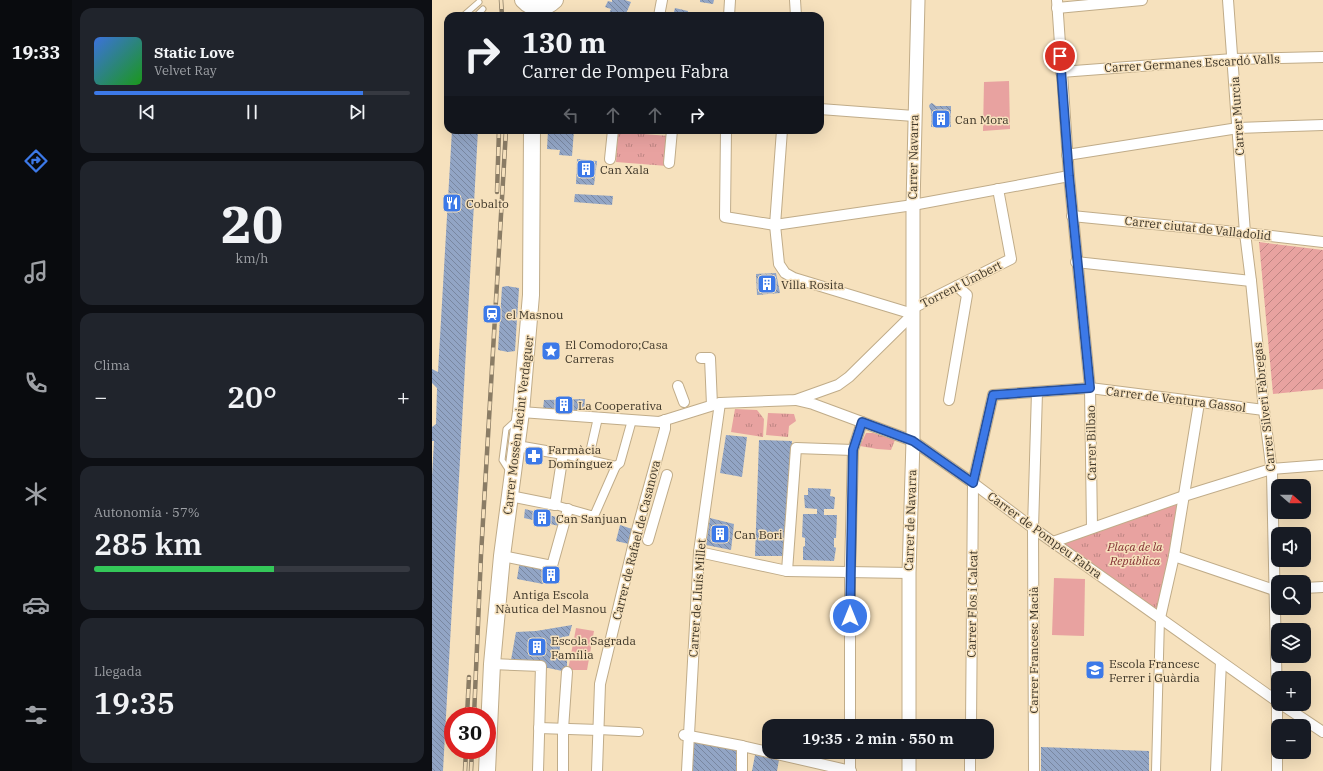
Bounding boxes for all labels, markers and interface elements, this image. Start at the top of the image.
text: 130 m [522,24,606,61]
icon: right [456,28,508,80]
pin [1043,39,1077,73]
text: 19:33 [12,41,60,64]
text: Static Love [154,43,234,62]
icon: arrive [1049,45,1071,67]
street label: Carrer Germanes Escardó Valls [1104,51,1280,75]
text: Carrer de Pompeu Fabra [522,60,729,83]
text: Velvet Ray [154,62,217,79]
street label: Carrer Murcia [1227,76,1247,156]
icon: previous [136,101,158,123]
icon: pause [241,101,263,123]
icon: next [346,101,368,123]
icon: left [560,104,582,126]
icon: ahead [602,104,624,126]
icon: ahead [644,104,666,126]
icon: right [686,104,708,126]
building icon: Can Mora [930,108,952,130]
place label: Can Mora [955,112,1009,127]
street label: Carrer Navarra [905,114,921,200]
icon: directions [22,147,50,175]
building icon: Can Xala [575,158,597,180]
place label: Can Xala [600,162,650,177]
text: 20 [221,190,283,257]
restaurant icon: Cobalto [441,192,463,214]
place label: Cobalto [466,196,509,211]
street label: Carrer ciutat de Valladolid [1124,213,1272,243]
text: km/h [236,250,268,267]
street label: Torrent Umbert [918,257,1004,311]
icon: music [22,258,50,286]
building icon: Villa Rosita [756,273,778,295]
place label: Villa Rosita [781,277,845,292]
station icon: el Masnou [481,303,503,325]
place label: el Masnou [506,307,564,322]
street label: Carrer Mossèn Jacint Verdaguer [500,334,537,515]
place label: El Comodoro;Casa Carreras [565,337,669,366]
place icon: El Comodoro;Casa Carreras [540,340,562,362]
street label: Carrer Silveri Fàbregas [1250,342,1278,472]
text: Clima [94,357,130,374]
icon: phone [22,369,50,397]
text: 20° [227,377,277,416]
text: − [94,382,107,411]
text: + [397,382,410,411]
street label: Carrer de Ventura Gassol [1105,383,1247,415]
building icon: La Cooperativa [553,394,575,416]
place label: La Cooperativa [578,398,663,413]
street label: Carrer Bilbao [1083,405,1099,481]
place label: Farmàcia Domínguez [548,442,613,471]
pharmacy icon: Farmàcia Domínguez [523,445,545,467]
street label: Carrer de Rafael de Casanova [609,458,663,621]
street label: Carrer de Navarra [901,469,919,571]
north arrow [1271,479,1311,519]
map controls [1271,479,1311,759]
icon: climate [22,480,50,508]
street label: Carrer de Pompeu Fabra [985,488,1106,582]
text: Autonomía · 57% [94,504,200,521]
building icon: Can Sanjuan [531,507,553,529]
place label: Can Sanjuan [556,511,628,526]
building icon: Can Bori [709,523,731,545]
text: 285 km [94,524,202,563]
place label: Can Bori [734,527,783,542]
button: sound [1271,527,1311,567]
street label: Carrer de Lluís Millet [685,538,709,658]
park label: Plaça de la República [1106,539,1163,568]
street label: Carrer Flos i Calcat [964,550,980,658]
building icon: Antiga Escola Nàutica del Masnou [540,564,562,586]
button: search [1271,575,1311,615]
street label: Carrer Francesc Macià [1026,586,1041,714]
place label: Antiga Escola Nàutica del Masnou [495,587,607,616]
icon: car [22,591,50,619]
position arrow [829,595,871,637]
button: layers [1271,623,1311,663]
place label: Escola Sagrada Família [551,633,637,662]
building icon: Escola Sagrada Família [526,636,548,658]
place label: Escola Francesc Ferrer i Guàrdia [1109,656,1200,685]
school or university icon: Escola Francesc Ferrer i Guàrdia [1084,659,1106,681]
text: Llegada [94,663,142,680]
button: + [1271,671,1311,711]
text: 19:35 [94,683,175,722]
icon: filters [22,701,50,729]
speed limit sign: 30 [444,707,496,759]
button: − [1271,719,1311,759]
text: 19:35 · 2 min · 550 m [802,729,954,748]

